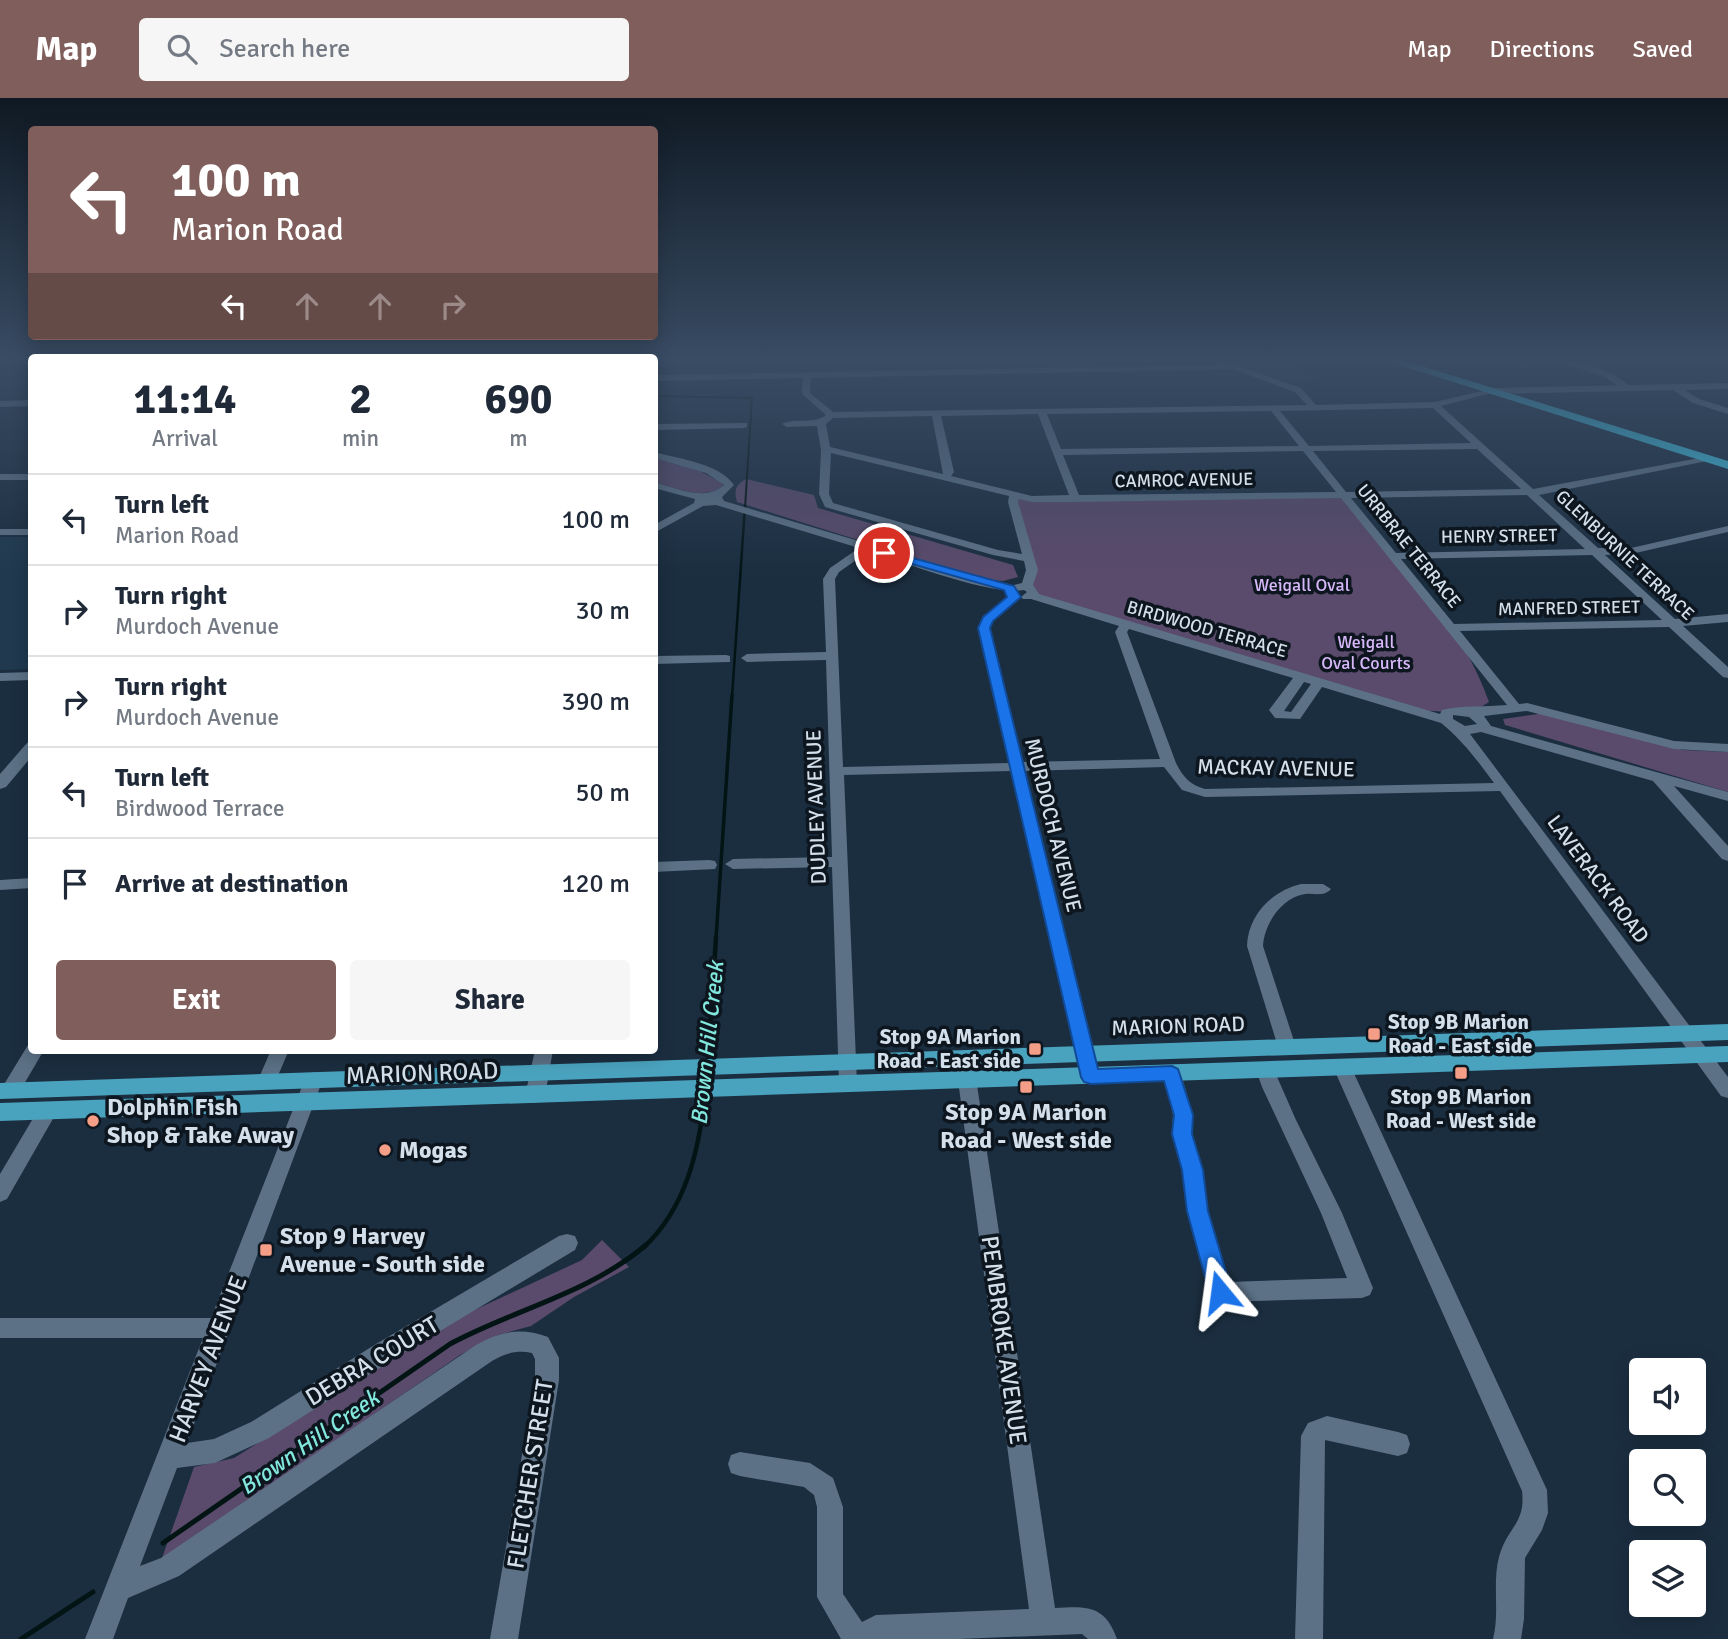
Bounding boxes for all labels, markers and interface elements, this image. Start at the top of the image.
search box [139,18,629,81]
text: Map [35,29,97,70]
icon: search [163,30,201,68]
text: Search here [219,33,350,65]
text: Map [1407,34,1452,64]
text: Directions [1490,34,1595,64]
text: Saved [1633,34,1693,64]
text: 100 m [171,150,301,210]
icon: left [56,154,147,245]
text: Marion Road [171,210,344,249]
icon: left [215,287,253,325]
icon: ahead [288,287,326,325]
icon: ahead [361,287,399,325]
icon: right [434,287,472,325]
text: 11:14 [133,374,237,425]
text: 2 [349,374,372,425]
text: 690 [484,374,553,425]
text: Arrival [152,424,218,453]
text: min [342,424,379,453]
text: m [509,424,528,453]
street label: CAMROC AVENUE [1114,468,1254,492]
street label: URRBRAE TERRACE [1352,480,1466,612]
street label: GLENBURNIE TERRACE [1551,485,1699,625]
text: Turn left [115,489,209,521]
icon: left [56,501,94,539]
text: 100 m [561,504,630,536]
text: Marion Road [115,521,239,550]
pin [854,523,914,583]
street label: HENRY STREET [1441,524,1558,548]
icon: arrive [865,534,903,572]
park label: Weigall Oval [1254,574,1350,596]
text: Turn right [115,580,227,612]
icon: right [56,592,94,630]
text: 30 m [575,595,630,627]
street label: BIRDWOOD TERRACE [1124,596,1290,662]
street label: MANFRED STREET [1498,596,1640,620]
text: Murdoch Avenue [115,612,279,641]
park label: Weigall Oval Courts [1321,631,1411,674]
text: Turn right [115,671,227,703]
icon: right [56,683,94,721]
text: 390 m [561,686,630,718]
text: Murdoch Avenue [115,703,279,732]
street label: DUDLEY AVENUE [800,729,832,885]
street label: MURDOCH AVENUE [1019,735,1087,915]
street label: MACKAY AVENUE [1197,754,1355,782]
text: Turn left [115,762,209,794]
icon: left [56,774,94,812]
text: 50 m [575,777,630,809]
text: Birdwood Terrace [115,794,285,823]
street label: LAVERACK ROAD [1541,810,1655,948]
icon: arrive [56,865,94,903]
text: Arrive at destination [115,868,348,900]
text: 120 m [561,868,630,900]
water label: Brown Hill Creek [684,957,731,1126]
button: Exit [56,960,336,1040]
button: Share [350,960,630,1040]
place label: Stop 9B Marion Road - East side [1388,1009,1533,1059]
street label: MARION ROAD [1111,1011,1245,1041]
place label: Stop 9A Marion Road - East side [876,1024,1021,1074]
marker: Stop 9B Marion Road - East side [1366,1026,1382,1042]
marker: Stop 9A Marion Road - East side [1027,1041,1043,1057]
street label: MARION ROAD [345,1055,499,1091]
marker: Stop 9B Marion Road - West side [1453,1065,1469,1081]
marker: Stop 9A Marion Road - West side [1018,1079,1034,1095]
place label: Stop 9B Marion Road - West side [1386,1084,1536,1134]
place label: Dolphin Fish Shop & Take Away [107,1092,294,1150]
place label: Stop 9A Marion Road - West side [940,1097,1112,1155]
marker: Dolphin Fish Shop & Take Away [85,1113,101,1129]
place label: Mogas [399,1135,468,1165]
marker: Mogas [377,1142,393,1158]
place label: Stop 9 Harvey Avenue - South side [280,1221,485,1279]
street label: PEMBROKE AVENUE [974,1233,1034,1447]
marker: Stop 9 Harvey Avenue - South side [258,1242,274,1258]
position arrow [1183,1255,1257,1329]
street label: HARVEY AVENUE [162,1271,254,1447]
street label: DEBRA COURT [300,1309,444,1413]
map controls [1629,1358,1706,1617]
button: sound [1629,1358,1706,1435]
street label: FLETCHER STREET [500,1377,560,1571]
water label: Brown Hill Creek [234,1382,387,1501]
button: search [1629,1449,1706,1526]
button: layers [1629,1540,1706,1617]

